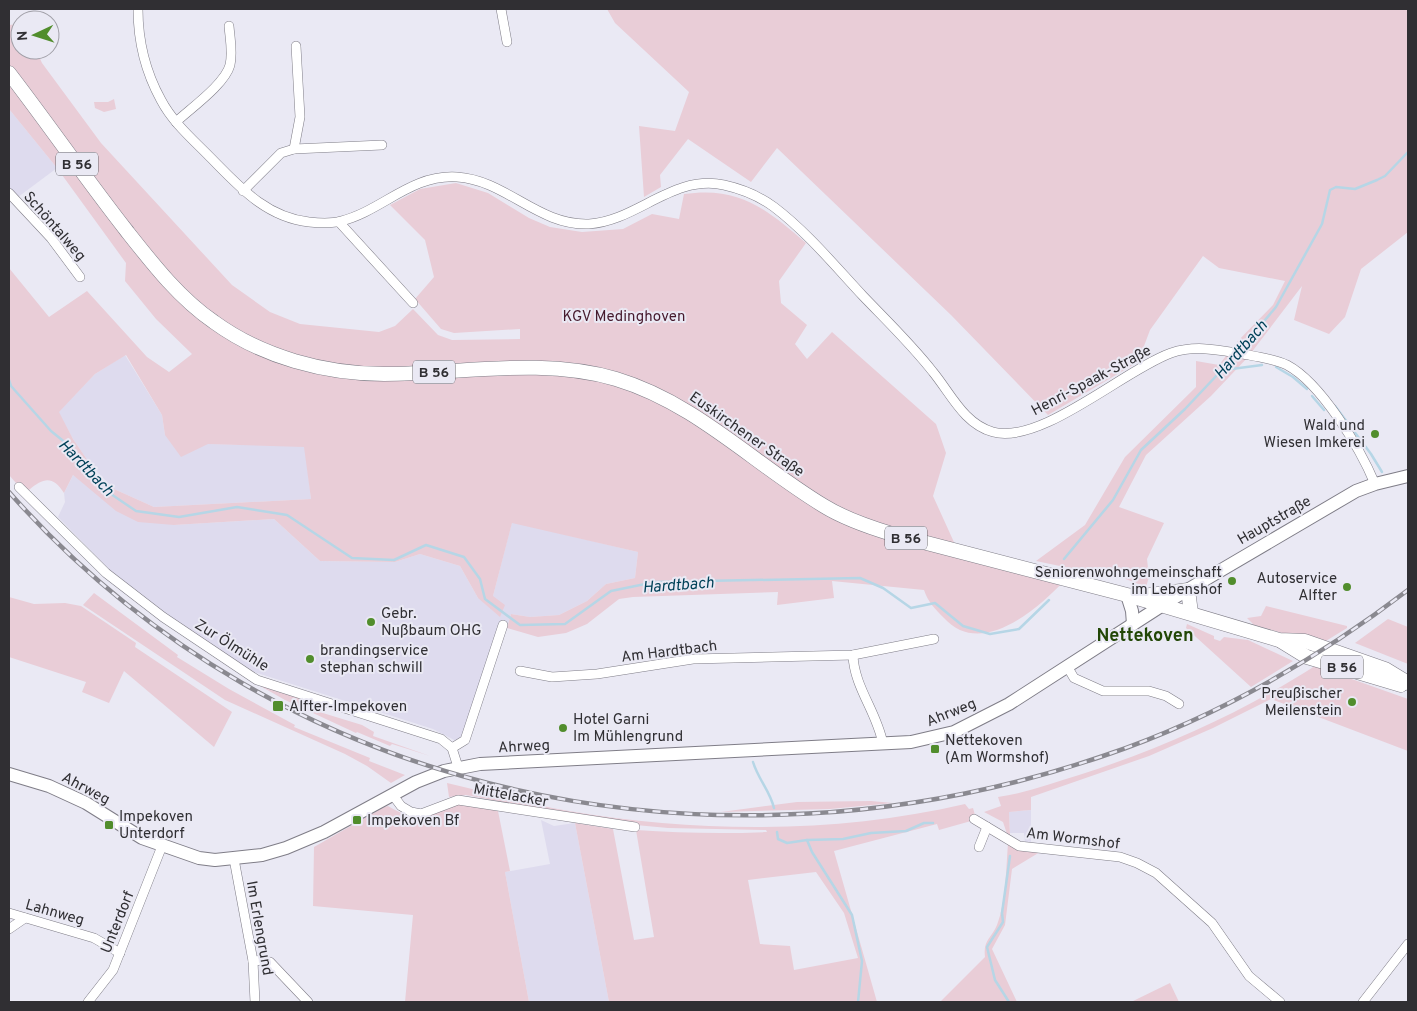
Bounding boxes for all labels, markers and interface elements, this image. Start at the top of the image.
north arrow [10,10,60,60]
text: N [15,30,32,41]
road number: B 56 [56,152,98,175]
street label: Schöntalweg [18,188,89,266]
park label: KGV Medinghoven [563,308,685,327]
water label: Hardtbach [1210,316,1273,384]
street label: Henri-Spaak-Straße [1028,342,1155,421]
road number: B 56 [413,361,455,384]
street label: Euskirchener Straße [685,388,807,482]
place label: Wald und Wiesen Imkerei [1264,417,1365,453]
marker: Wald und Wiesen Imkerei [1369,428,1381,440]
water label: Hardtbach [53,436,118,501]
street label: Hauptstraße [1234,493,1315,550]
road number: B 56 [885,526,927,550]
place label: Seniorenwohngemeinschaft im Lebenshof [1035,564,1222,600]
place label: Autoservice Alfter [1256,570,1337,606]
water label: Hardtbach [642,573,715,598]
marker: Seniorenwohngemeinschaft im Lebenshof [1226,575,1238,587]
marker: Autoservice Alfter [1341,581,1353,593]
place label: Gebr. Nußbaum OHG [381,605,482,641]
street label: Zur Ölmühle [191,615,272,677]
marker: Gebr. Nußbaum OHG [365,616,377,628]
district label: Nettekoven [1096,625,1194,648]
street label: Am Hardtbach [620,637,718,668]
place label: brandingservice stephan schwill [320,642,428,678]
marker: brandingservice stephan schwill [304,653,316,665]
road number: B 56 [1321,656,1363,679]
place label: Preußischer Meilenstein [1261,685,1342,721]
street label: Ahrweg [924,695,979,732]
marker: Preußischer Meilenstein [1346,696,1358,708]
place label: Alfter-Impekoven [289,698,407,717]
marker: Alfter-Impekoven [271,699,285,713]
place label: Hotel Garni Im Mühlengrund [573,711,683,747]
marker: Hotel Garni Im Mühlengrund [557,722,569,734]
place label: Nettekoven (Am Wormshof) [945,732,1049,768]
street label: Ahrweg [498,737,551,758]
marker: Nettekoven (Am Wormshof) [929,743,941,755]
street label: Ahrweg [58,769,113,810]
street label: Mittelacker [472,781,550,812]
place label: Impekoven Unterdorf [119,808,193,844]
place label: Impekoven Bf [367,812,459,831]
marker: Impekoven Bf [351,814,363,826]
marker: Impekoven Unterdorf [103,819,115,831]
street label: Am Wormshof [1025,824,1121,855]
street label: Im Erlengrund [241,879,276,977]
street label: Unterdorf [97,889,139,956]
street label: Lahnweg [23,896,86,931]

